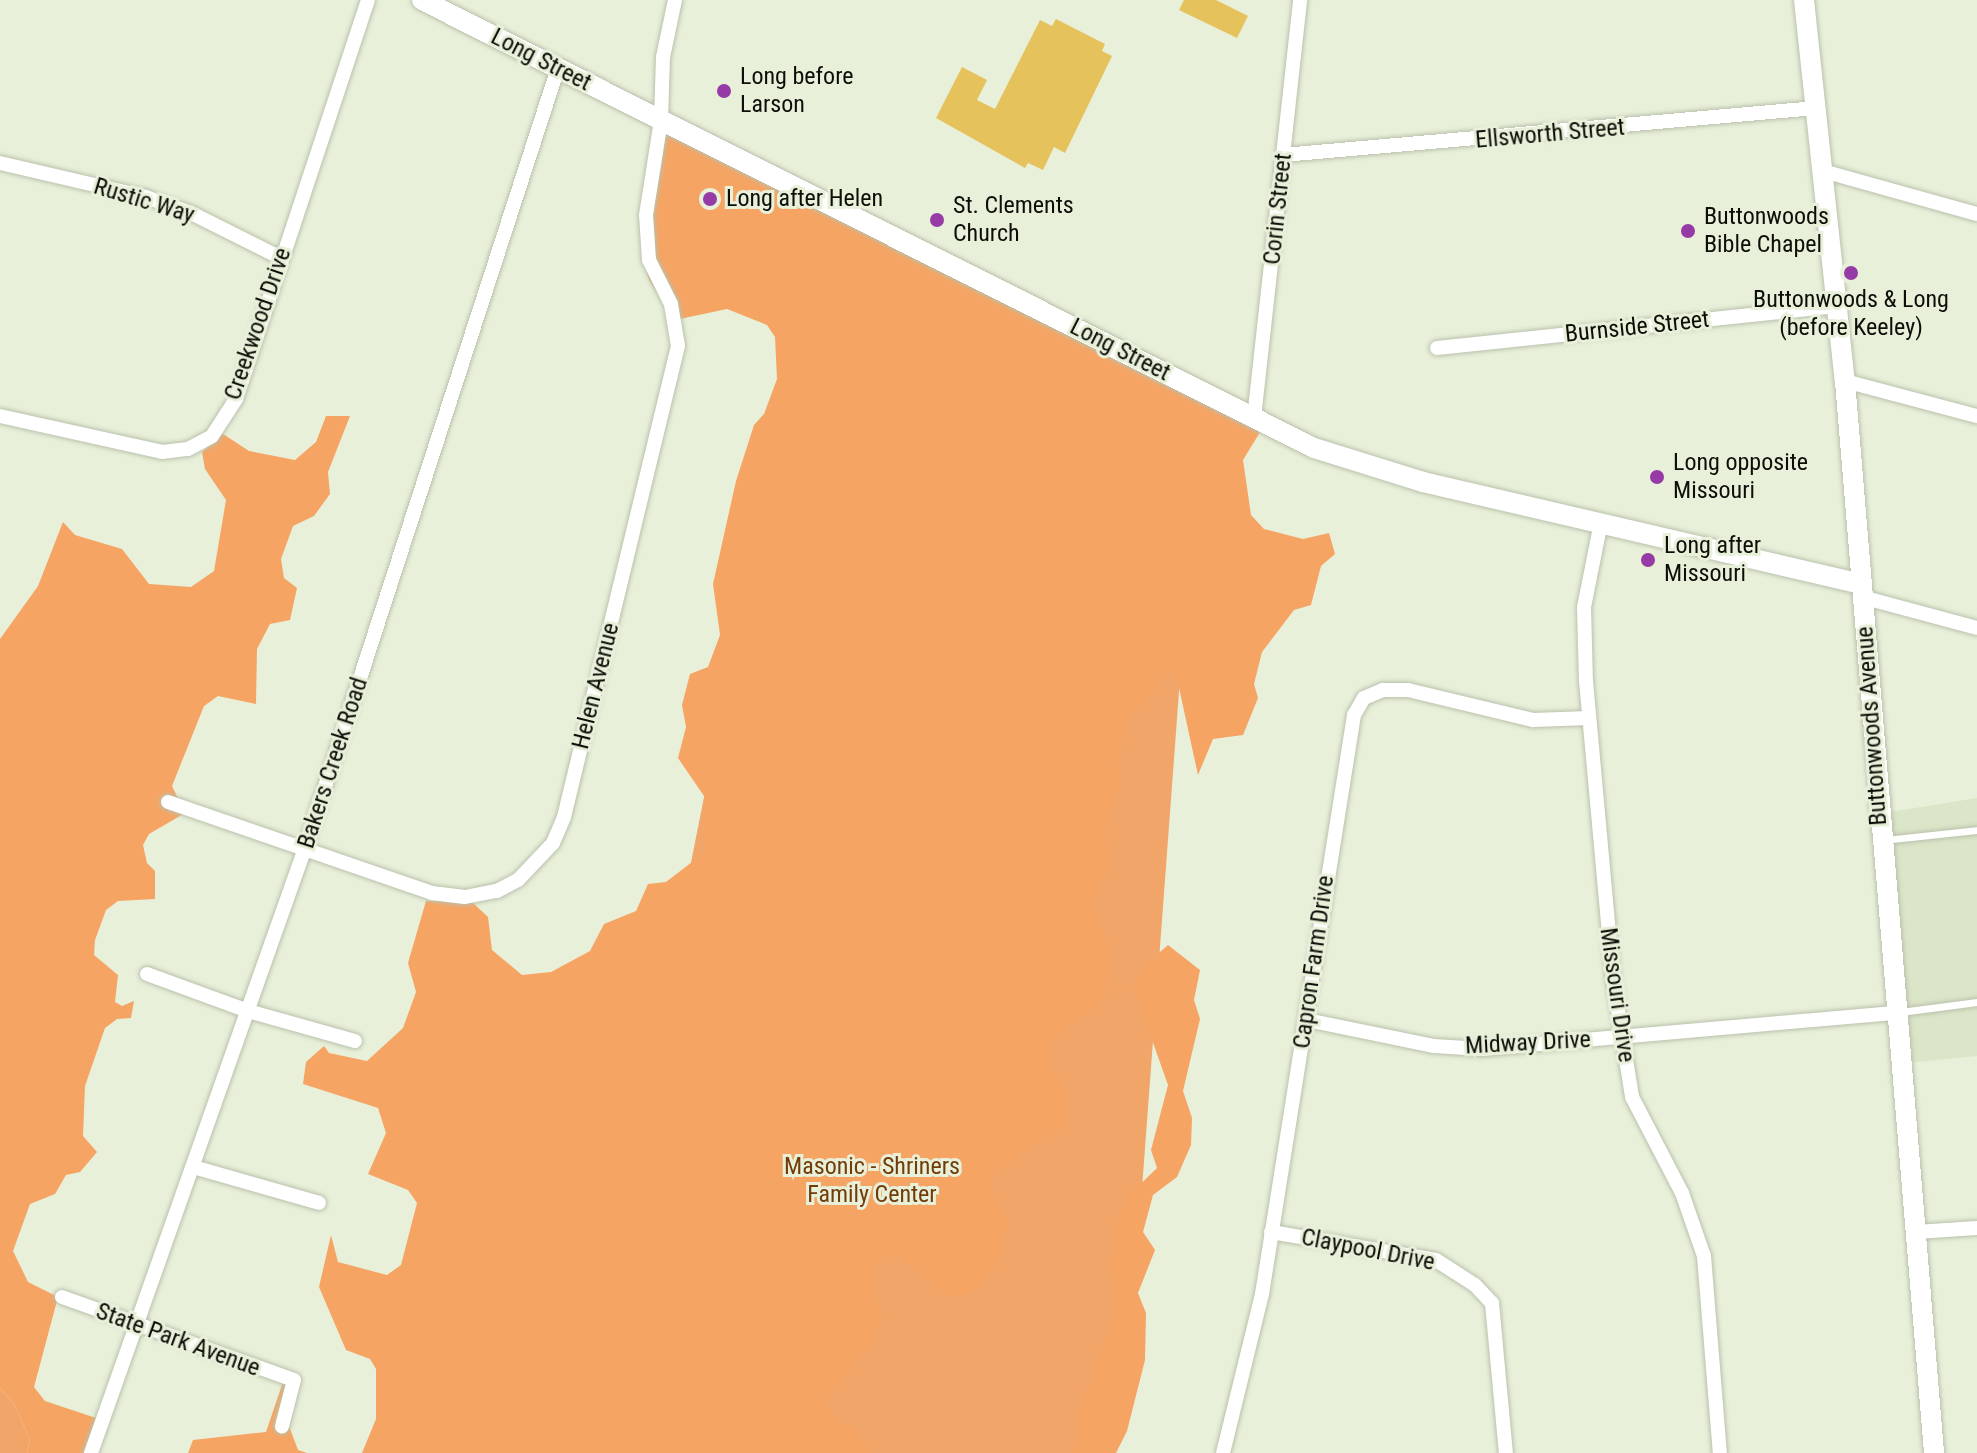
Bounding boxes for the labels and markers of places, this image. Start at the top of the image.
place label: Long before Larson [740,63,853,119]
marker: Long before Larson [715,82,733,100]
place label: Long after Helen [726,185,883,213]
marker: Long after Helen [701,190,719,208]
place label: St. Clements Church [953,192,1074,248]
place label: Buttonwoods Bible Chapel [1704,203,1829,259]
marker: St. Clements Church [928,211,946,229]
marker: Buttonwoods Bible Chapel [1679,222,1697,240]
marker: Buttonwoods & Long (before Keeley) [1842,264,1860,282]
place label: Buttonwoods & Long (before Keeley) [1753,286,1949,342]
place label: Long opposite Missouri [1673,449,1808,505]
marker: Long opposite Missouri [1648,468,1666,486]
place label: Long after Missouri [1664,532,1761,588]
marker: Long after Missouri [1639,551,1657,569]

